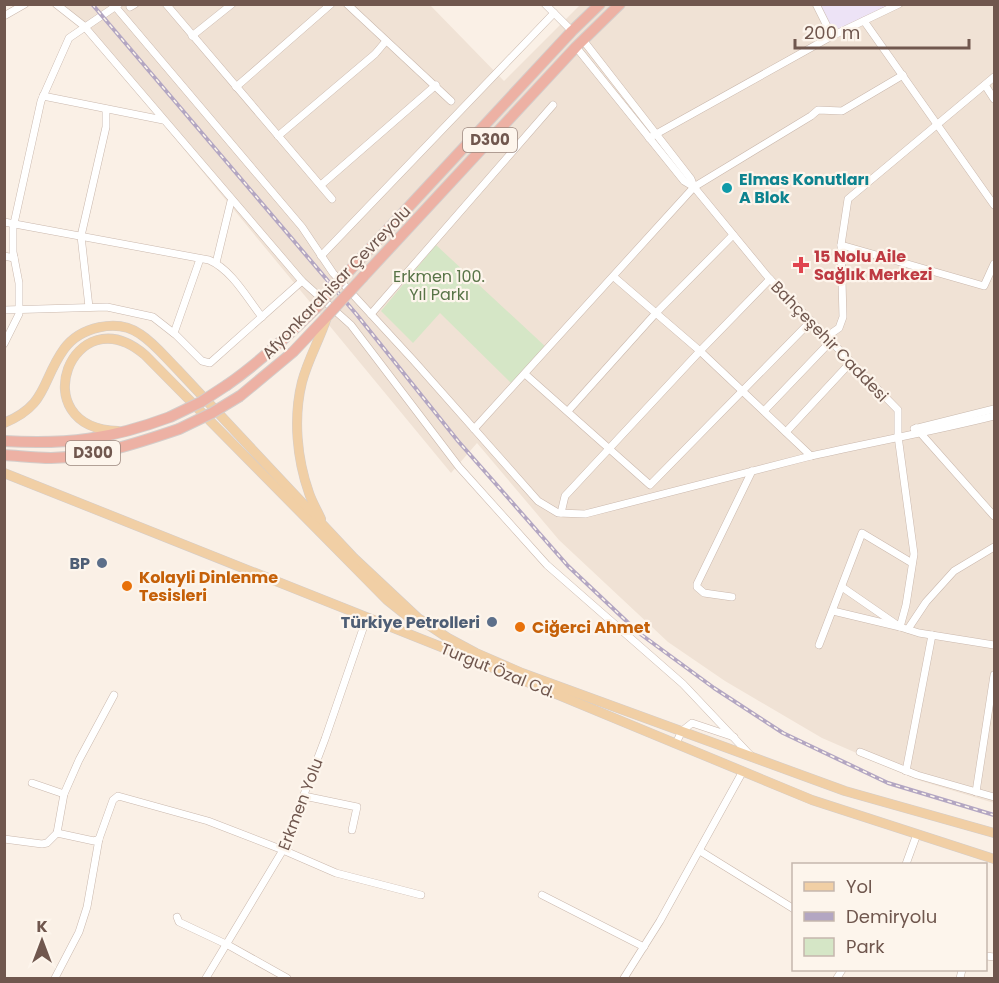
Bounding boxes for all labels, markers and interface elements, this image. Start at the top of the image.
scale bar [795,12,969,50]
text: 200 m [804,20,860,45]
road number: D300 [463,128,517,152]
place label: Elmas Konutları A Blok [739,168,869,209]
marker: Elmas Konutları A Blok [720,181,734,195]
street label: Afyonkarahisar Çevreyolu [257,200,416,364]
place label: 15 Nolu Aile Sağlık Merkezi [814,245,933,286]
marker: 15 Nolu Aile Sağlık Merkezi [792,256,810,274]
park label: Erkmen 100. Yıl Parkı [393,265,485,306]
street label: Bahçeşehir Caddesi [766,276,894,407]
road number: D300 [66,441,120,465]
place label: BP [69,552,90,575]
marker: BP [95,556,109,570]
place label: Kolayli Dinlenme Tesisleri [139,566,278,607]
marker: Kolayli Dinlenme Tesisleri [120,579,134,593]
place label: Türkiye Petrolleri [341,611,480,634]
marker: Türkiye Petrolleri [485,615,499,629]
place label: Ciğerci Ahmet [532,616,650,639]
marker: Ciğerci Ahmet [513,620,527,634]
street label: Turgut Özal Cd. [437,637,558,704]
street label: Erkmen Yolu [272,755,329,854]
legend [792,863,987,971]
text: Yol [846,874,872,899]
text: Demiryolu [846,904,937,929]
north arrow [12,911,72,971]
text: K [36,915,48,938]
text: Park [846,934,885,959]

